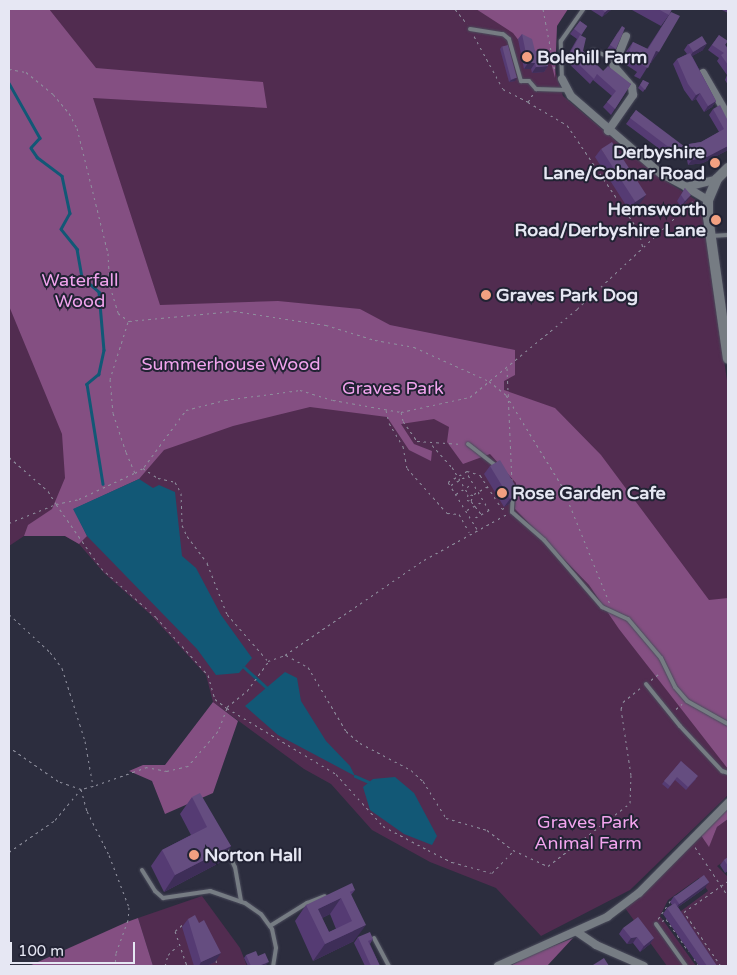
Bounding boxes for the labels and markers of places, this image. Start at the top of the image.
place label: Bolehill Farm [537,46,647,68]
marker: Bolehill Farm [521,51,533,63]
place label: Derbyshire Lane/Cobnar Road [543,142,705,184]
marker: Derbyshire Lane/Cobnar Road [709,157,721,169]
place label: Hemsworth Road/Derbyshire Lane [514,199,706,242]
marker: Hemsworth Road/Derbyshire Lane [710,214,722,226]
place label: Graves Park Dog [496,284,638,306]
marker: Graves Park Dog [480,289,492,301]
place label: Rose Garden Cafe [512,482,666,504]
marker: Rose Garden Cafe [496,487,508,499]
place label: Norton Hall [204,844,302,866]
marker: Norton Hall [188,849,200,861]

